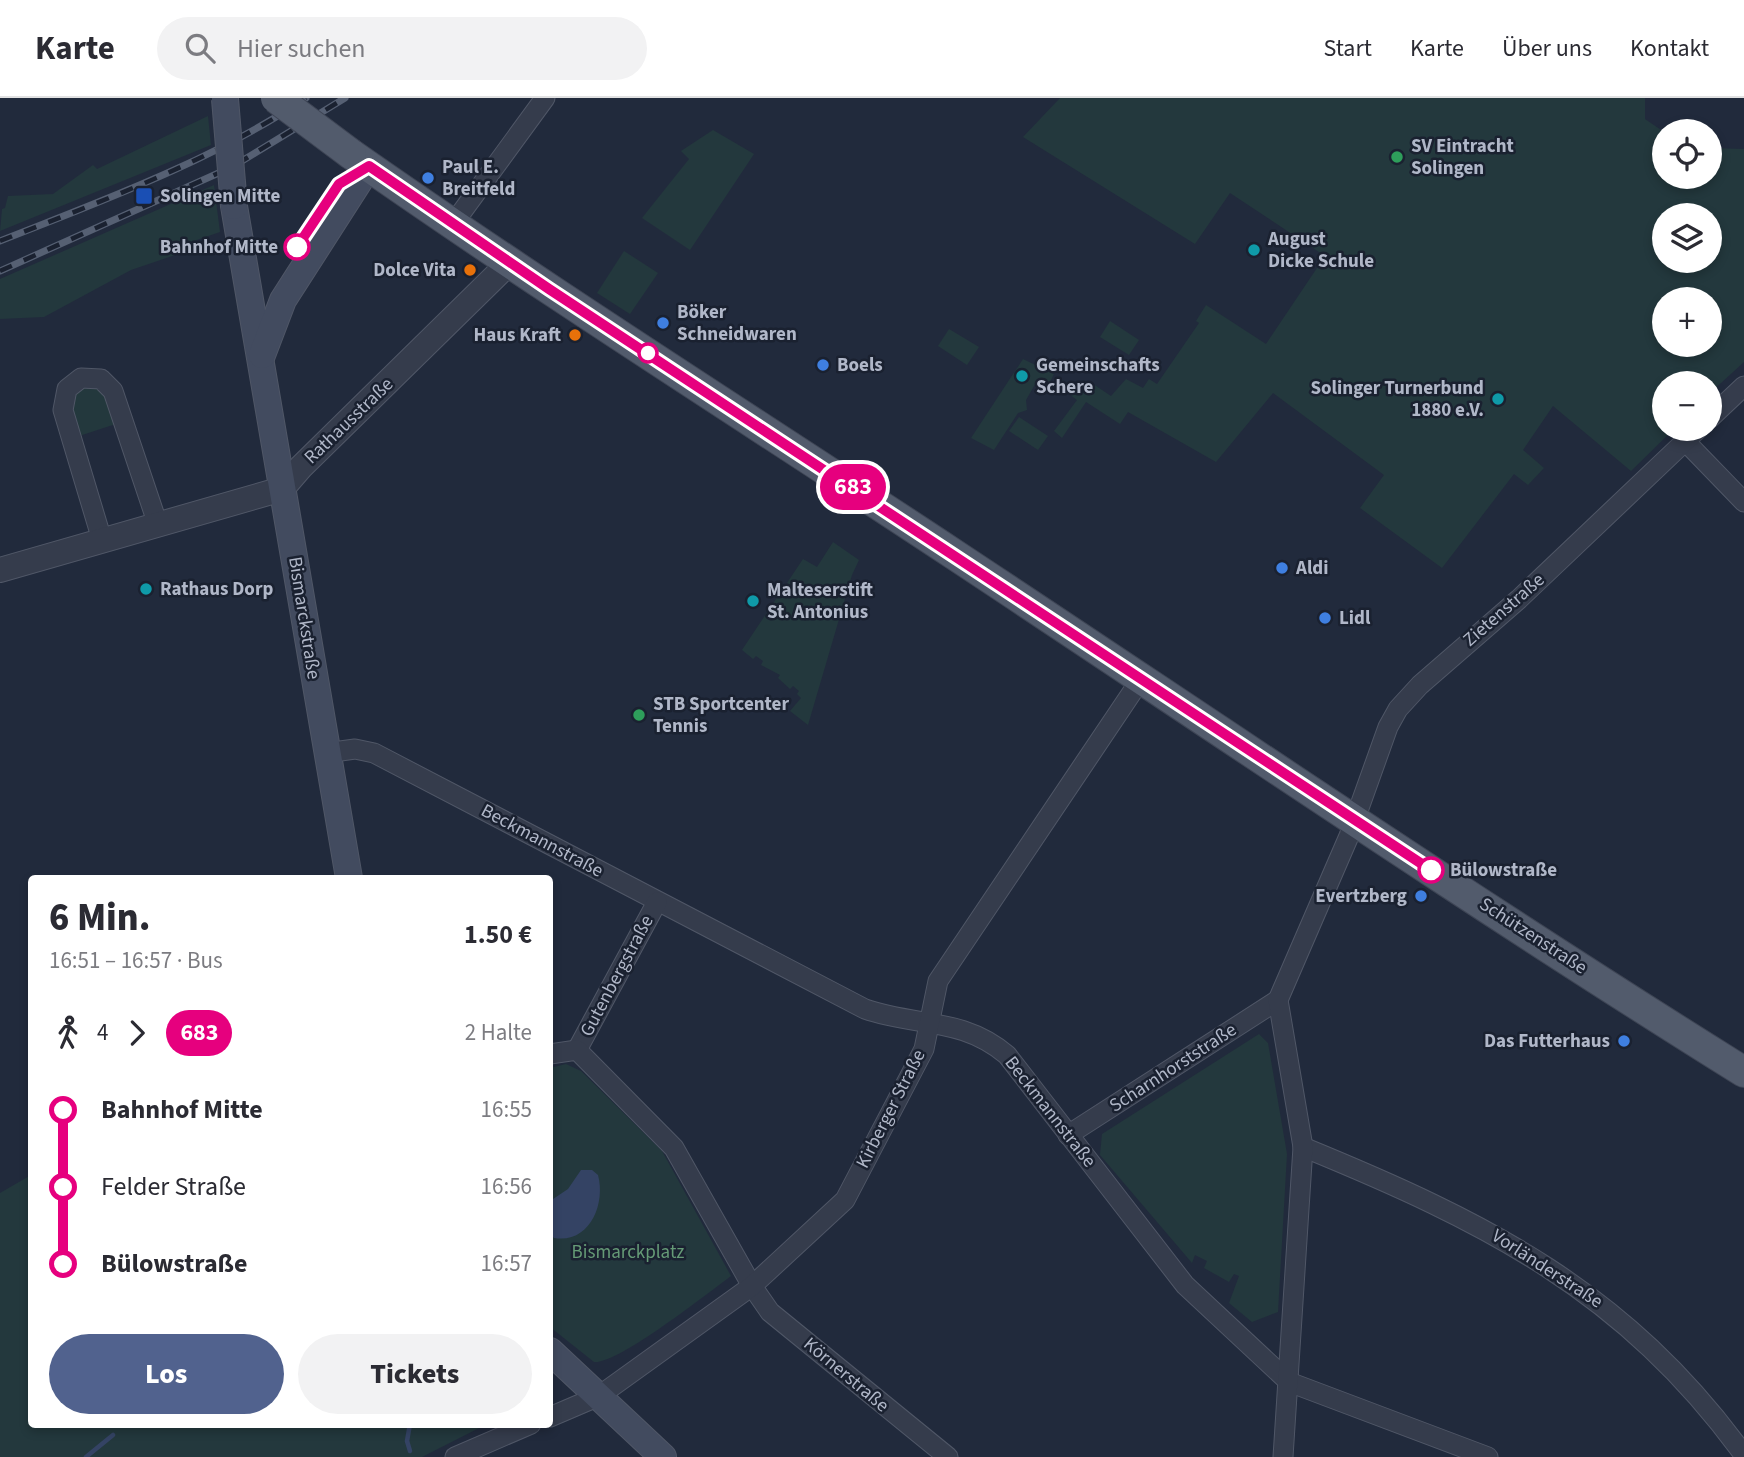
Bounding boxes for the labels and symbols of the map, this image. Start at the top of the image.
place label: SV Eintracht Solingen [1411,133,1514,182]
marker: SV Eintracht Solingen [1389,149,1405,165]
place label: Paul E. Breitfeld [442,154,515,203]
marker: Paul E. Breitfeld [420,170,436,186]
place label: Solingen Mitte [160,183,281,210]
marker: Solingen Mitte [134,186,154,206]
place label: August Dicke Schule [1267,226,1374,275]
place label: Bahnhof Mitte [160,234,278,261]
marker: Bahnhof Mitte [284,234,310,260]
marker: August Dicke Schule [1246,242,1262,258]
place label: Dolce Vita [373,257,456,284]
marker: Dolce Vita [462,262,478,278]
place label: Böker Schneidwaren [677,299,797,348]
marker: Böker Schneidwaren [655,315,671,331]
place label: Haus Kraft [473,322,561,349]
marker: Haus Kraft [567,327,583,343]
unlabelled marker [638,343,658,363]
place label: Boels [837,352,883,379]
place label: Gemeinschafts Schere [1036,352,1160,401]
marker: Boels [815,357,831,373]
marker: Gemeinschafts Schere [1014,368,1030,384]
street label: Rathausstraße [298,371,400,471]
place label: Solinger Turnerbund 1880 e.V. [1311,375,1484,424]
marker: Solinger Turnerbund 1880 e.V. [1490,391,1506,407]
line badge: 683 [813,464,893,510]
street label: Bismarckstraße [281,555,327,681]
place label: Aldi [1295,555,1328,582]
marker: Aldi [1274,560,1290,576]
street label: Zietenstraße [1457,567,1551,653]
place label: Rathaus Dorp [160,576,273,603]
place label: Malteserstift St. Antonius [767,577,873,626]
marker: Rathaus Dorp [138,581,154,597]
marker: Malteserstift St. Antonius [745,593,761,609]
place label: Lidl [1339,605,1371,632]
marker: Lidl [1317,610,1333,626]
place label: STB Sportcenter Tennis [653,691,789,740]
marker: STB Sportcenter Tennis [631,707,647,723]
street label: Beckmannstraße [476,797,608,885]
marker: Bülowstraße [1418,857,1444,883]
place label: Bülowstraße [1450,857,1557,884]
place label: Evertzberg [1315,883,1407,910]
marker: Evertzberg [1413,888,1429,904]
street label: Schützenstraße [1474,891,1592,981]
street label: Gutenbergstraße [574,910,660,1042]
street label: Scharnhorststraße [1104,1017,1242,1119]
place label: Das Futterhaus [1484,1028,1610,1055]
marker: Das Futterhaus [1616,1033,1632,1049]
street label: Kirberger Straße [849,1045,933,1173]
street label: Beckmannstraße [998,1051,1102,1173]
street label: Vorländerstraße [1486,1223,1608,1315]
park label: Bismarckplatz [572,1239,684,1266]
street label: Körnerstraße [797,1331,895,1419]

